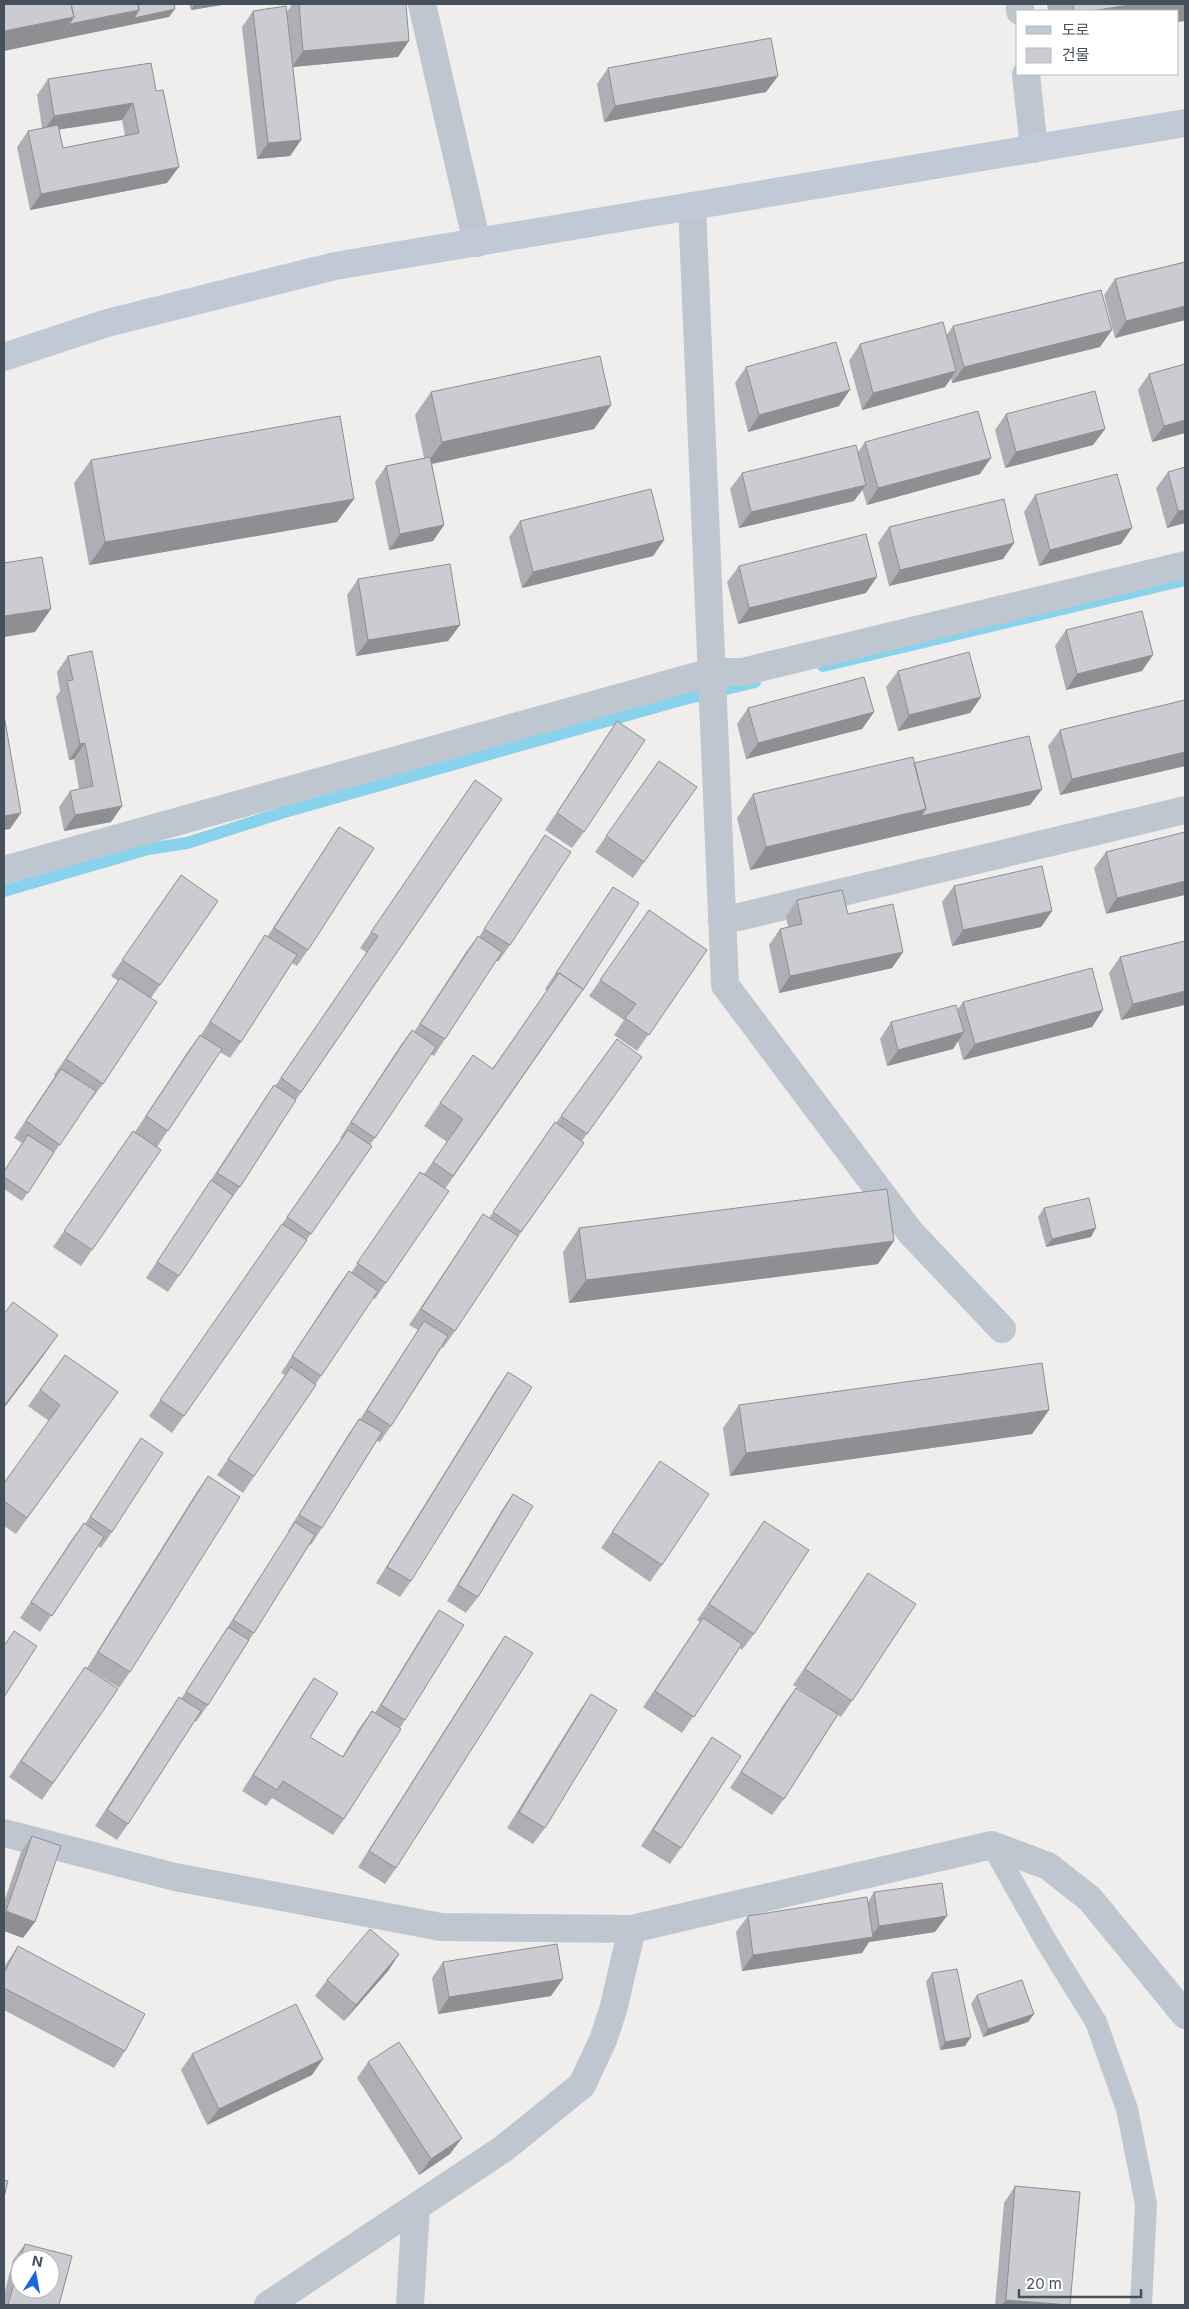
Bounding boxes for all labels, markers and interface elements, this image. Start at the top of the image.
legend [1016,10,1179,75]
text: 도로 [1062,20,1090,39]
text: 건물 [1062,45,1090,64]
north arrow [10,2249,60,2299]
text: N [31,2251,44,2270]
scale bar [1019,2266,1142,2298]
text: 20 m [1026,2274,1062,2293]

